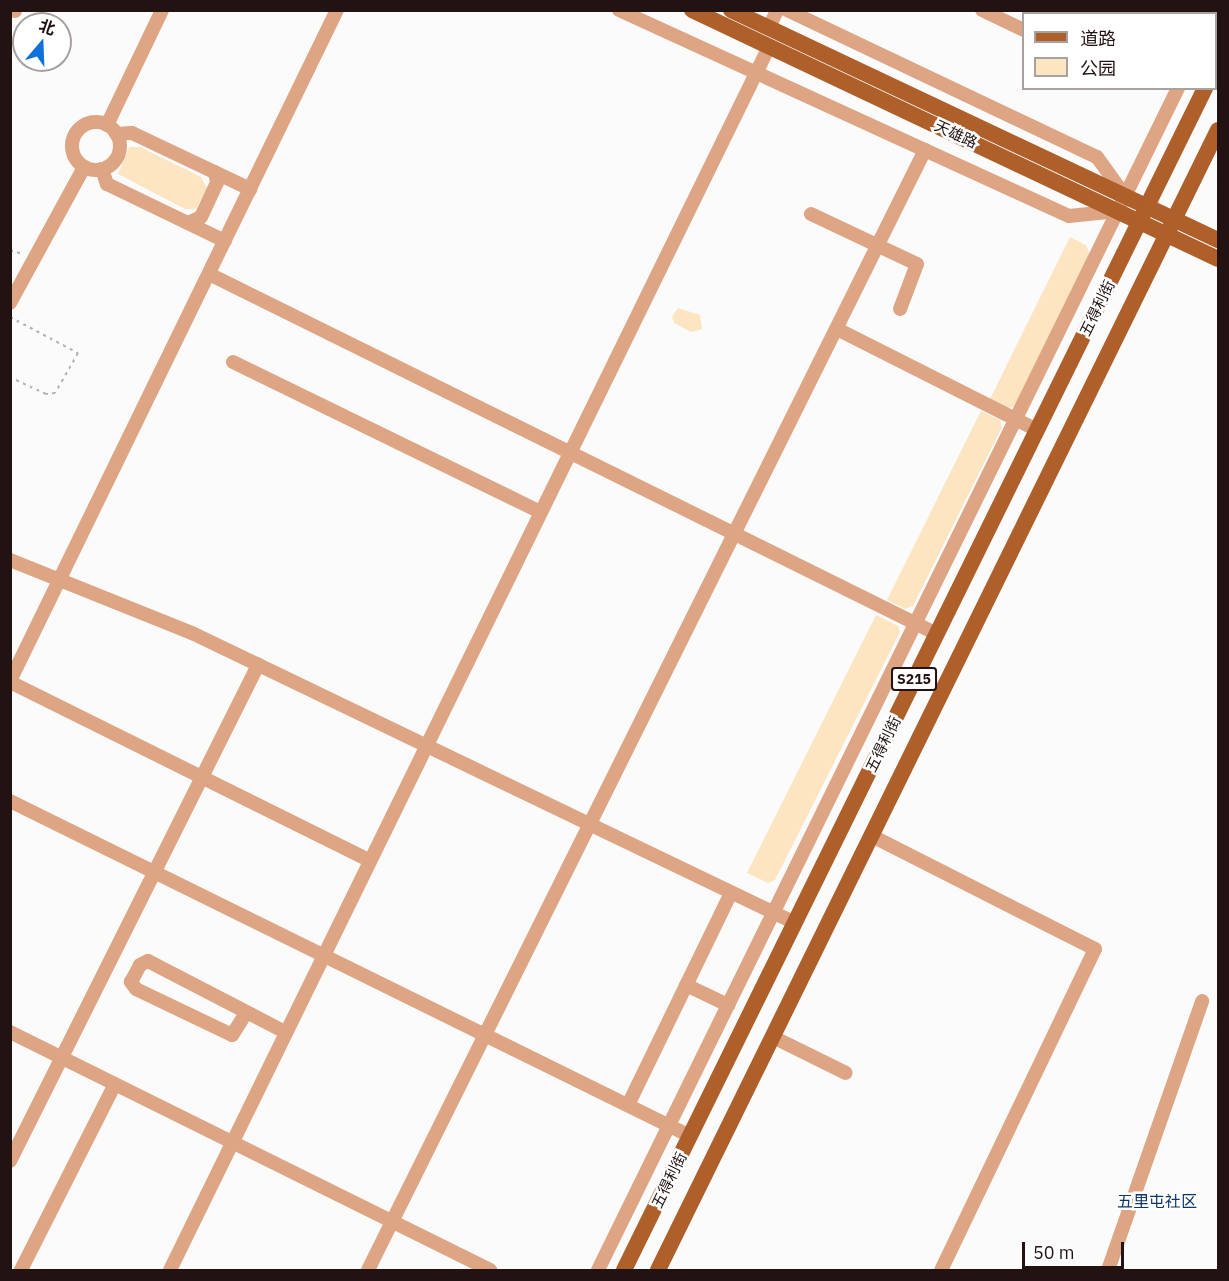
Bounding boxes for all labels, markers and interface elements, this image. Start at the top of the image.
north arrow [12,12,72,72]
legend [1022,12,1217,90]
text: 北 [36,15,58,39]
text: 道路 [1080,27,1116,50]
text: 公园 [1080,57,1116,80]
street label: 天雄路 [932,116,980,152]
street label: 五得利街 [1076,277,1118,339]
road number: S215 [890,668,938,690]
street label: 五得利街 [862,713,904,775]
street label: 五得利街 [648,1149,690,1211]
district label: 五里屯社区 [1117,1191,1197,1211]
scale bar [1025,1230,1127,1268]
text: 50 m [1033,1241,1075,1264]

